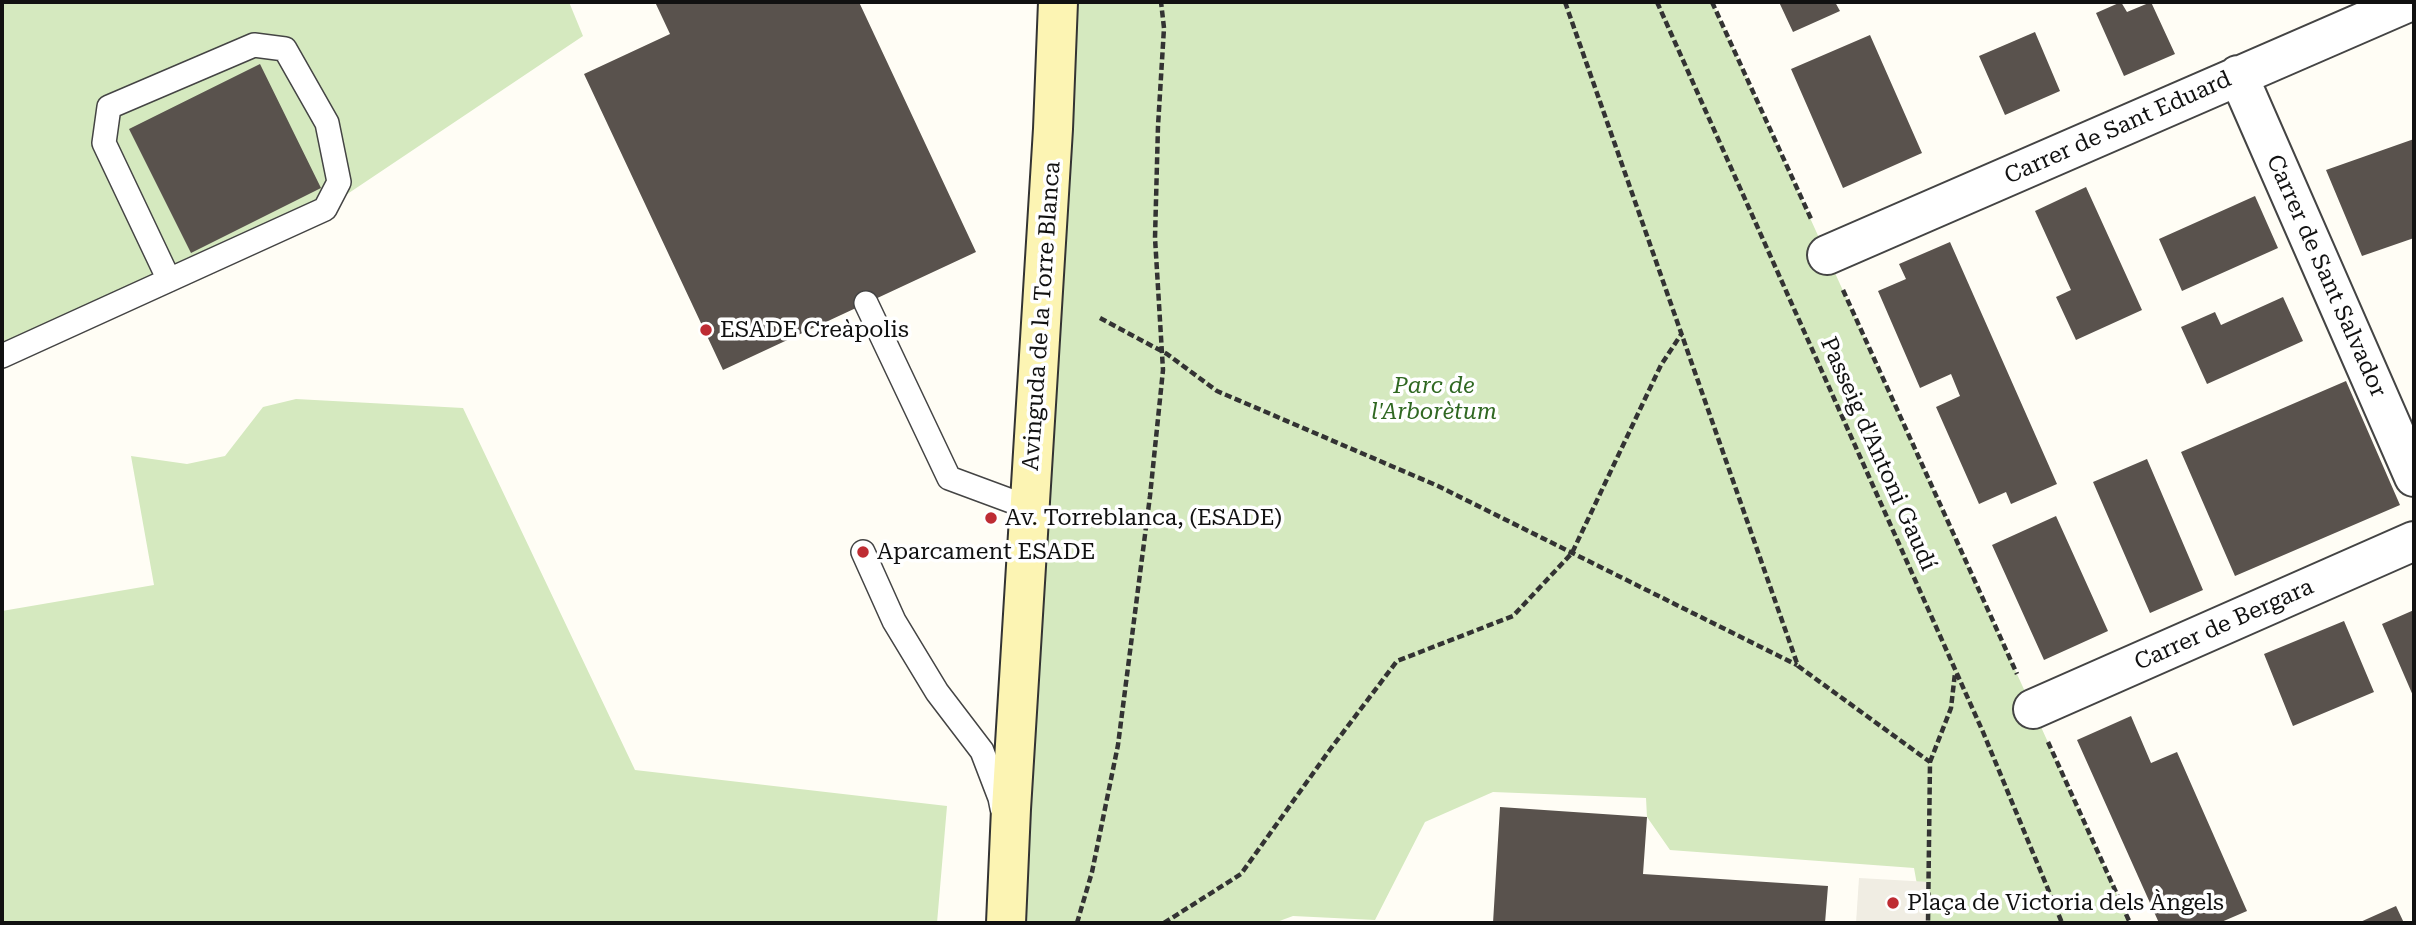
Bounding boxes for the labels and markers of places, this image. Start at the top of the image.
place label: ESADE Creàpolis [720,316,909,344]
marker: ESADE Creàpolis [698,322,714,338]
place label: Av. Torreblanca, (ESADE) [1005,504,1282,532]
marker: Av. Torreblanca, (ESADE) [983,510,999,526]
place label: Aparcament ESADE [877,538,1095,566]
marker: Aparcament ESADE [855,544,871,560]
place label: Plaça de Victoria dels Àngels [1907,889,2224,917]
marker: Plaça de Victoria dels Àngels [1885,895,1901,911]

